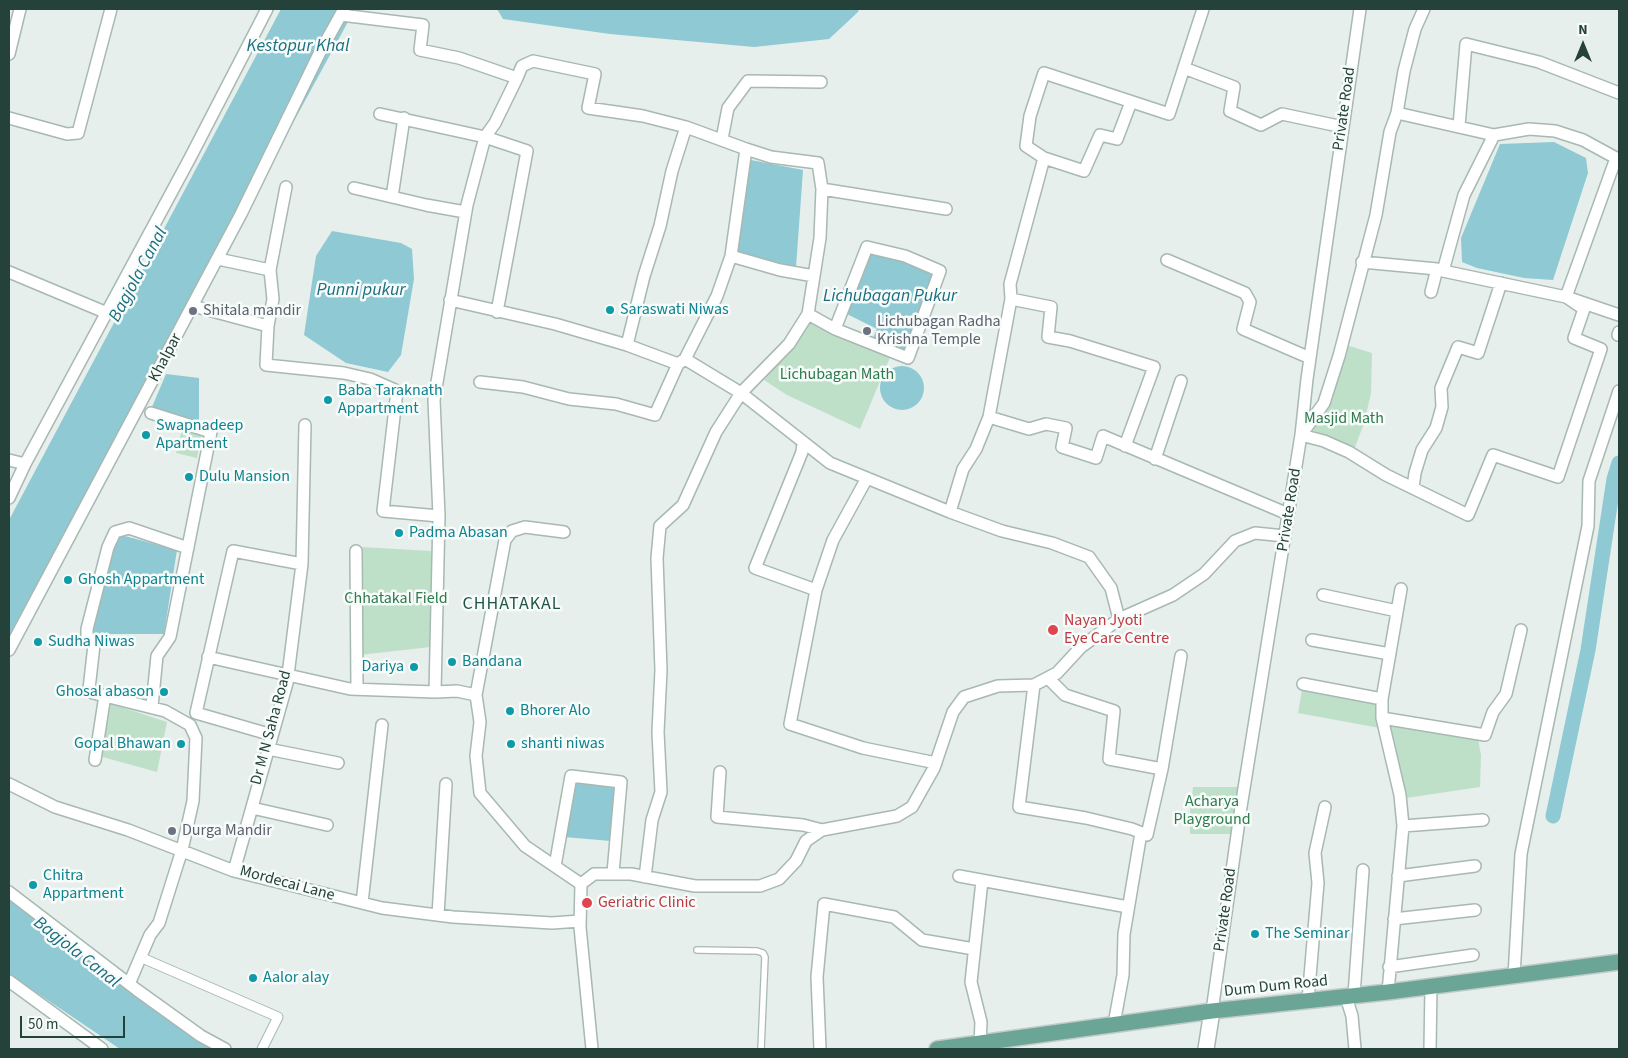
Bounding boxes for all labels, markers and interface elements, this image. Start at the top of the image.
north arrow [1558,20,1608,70]
text: N [1578,20,1588,40]
water label: Kestopur Khal [247,36,349,58]
street label: Private Road [1330,66,1360,152]
water label: Bagjola Canal [105,224,173,326]
water label: Punni pukur [316,280,406,302]
water label: Lichubagan Pukur [823,286,957,308]
place label: Saraswati Niwas [620,300,729,320]
place label: Shitala mandir [203,301,301,321]
marker: Saraswati Niwas [604,304,616,316]
marker: Shitala mandir [187,305,199,317]
place label: Lichubagan Radha Krishna Temple [877,312,1001,350]
marker: Lichubagan Radha Krishna Temple [861,325,873,337]
street label: Khalpar [145,330,187,386]
park label: Lichubagan Math [780,365,894,385]
place label: Baba Taraknath Appartment [338,381,443,419]
marker: Baba Taraknath Appartment [322,394,334,406]
park label: Masjid Math [1304,409,1384,429]
place label: Swapnadeep Apartment [156,416,243,454]
marker: Swapnadeep Apartment [140,429,152,441]
place label: Dulu Mansion [199,467,290,487]
street label: Private Road [1274,467,1306,553]
marker: Dulu Mansion [183,471,195,483]
place label: Padma Abasan [409,523,508,543]
marker: Padma Abasan [393,527,405,539]
place label: Ghosh Appartment [78,570,204,590]
marker: Ghosh Appartment [62,574,74,586]
park label: Chhatakal Field [344,589,448,609]
district label: CHHATAKAL [461,594,563,616]
place label: Nayan Jyoti Eye Care Centre [1064,611,1169,649]
marker: Nayan Jyoti Eye Care Centre [1046,623,1060,637]
place label: Sudha Niwas [48,632,134,652]
marker: Sudha Niwas [32,636,44,648]
place label: Bandana [462,652,522,672]
marker: Bandana [446,656,458,668]
place label: Dariya [361,657,404,677]
marker: Dariya [408,661,420,673]
street label: Dr M N Saha Road [247,669,297,787]
place label: Ghosal abason [56,682,154,702]
marker: Ghosal abason [158,686,170,698]
place label: Bhorer Alo [520,701,590,721]
marker: Bhorer Alo [504,705,516,717]
place label: Gopal Bhawan [74,734,171,754]
place label: shanti niwas [521,734,605,754]
marker: Gopal Bhawan [175,738,187,750]
marker: shanti niwas [505,738,517,750]
park label: Acharya Playground [1173,792,1251,830]
place label: Durga Mandir [182,821,272,841]
marker: Durga Mandir [166,825,178,837]
street label: Mordecai Lane [237,862,337,906]
place label: Chitra Appartment [43,866,124,904]
street label: Private Road [1211,867,1241,953]
marker: Chitra Appartment [27,879,39,891]
place label: Geriatric Clinic [598,893,696,913]
marker: Geriatric Clinic [580,896,594,910]
water label: Bagjola Canal [28,913,124,993]
place label: The Seminar [1265,924,1349,944]
marker: The Seminar [1249,928,1261,940]
place label: Aalor alay [263,968,329,988]
marker: Aalor alay [247,972,259,984]
street label: Dum Dum Road [1223,972,1329,1002]
scale bar [22,1006,128,1038]
text: 50 m [28,1014,58,1035]

